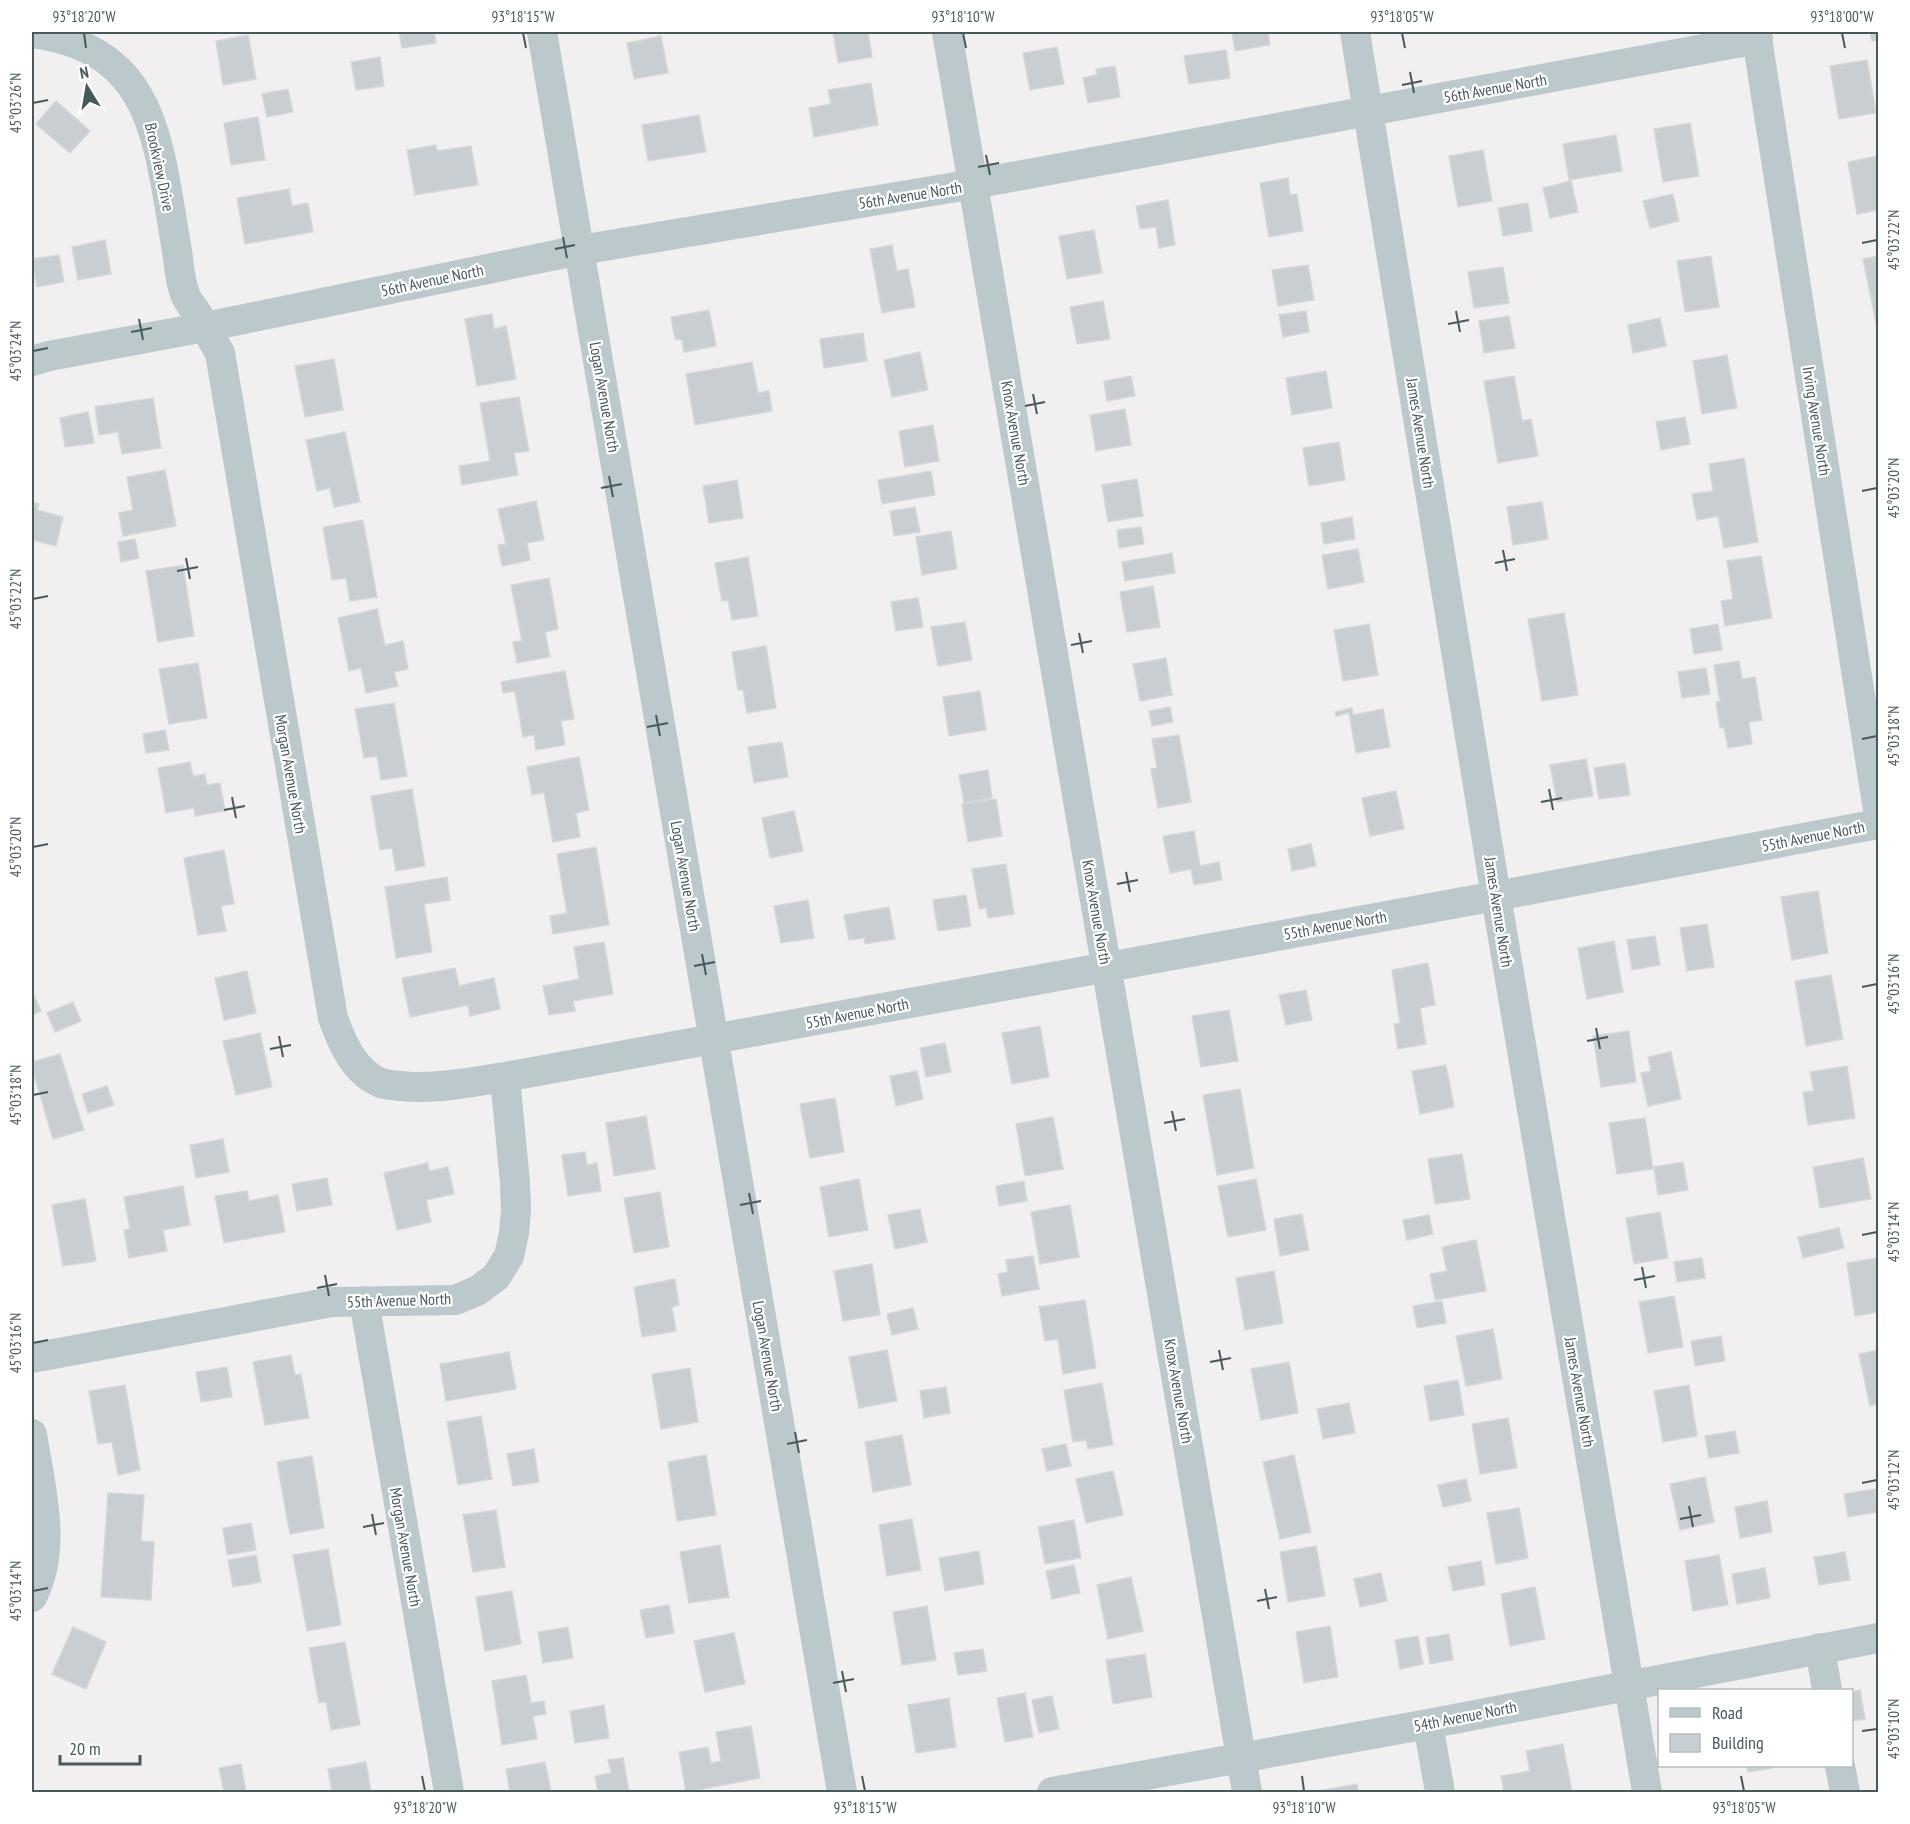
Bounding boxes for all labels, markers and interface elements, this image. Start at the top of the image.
text: 93°18'20"W [52,7,116,26]
text: 93°18'15"W [491,7,555,26]
text: 93°18'10"W [931,7,995,26]
text: 93°18'05"W [1370,7,1434,26]
text: 93°18'00"W [1810,7,1874,26]
north arrow [57,57,117,117]
text: N [78,62,90,83]
street label: 56th Avenue North [1442,69,1548,107]
text: 45°03'26"N [6,73,25,133]
street label: Brookview Drive [141,121,179,213]
street label: 56th Avenue North [857,177,963,213]
text: 45°03'22"N [1884,210,1903,270]
street label: 56th Avenue North [379,259,485,301]
text: 45°03'24"N [6,321,25,381]
street label: Logan Avenue North [585,340,625,454]
street label: Irving Avenue North [1798,365,1836,477]
street label: James Avenue North [1402,376,1440,489]
street label: Knox Avenue North [997,379,1035,487]
text: 45°03'20"N [1884,458,1903,518]
text: 45°03'22"N [6,569,25,629]
text: 45°03'18"N [1884,706,1903,766]
street label: Morgan Avenue North [271,713,311,835]
street label: 55th Avenue North [1760,816,1866,856]
text: 45°03'20"N [6,817,25,877]
street label: Logan Avenue North [666,819,706,933]
street label: James Avenue North [1480,855,1518,968]
street label: Knox Avenue North [1078,858,1116,966]
street label: 55th Avenue North [1282,906,1388,944]
text: 45°03'16"N [1884,954,1903,1014]
street label: 55th Avenue North [804,993,910,1033]
text: 45°03'18"N [6,1065,25,1125]
text: 45°03'14"N [1884,1202,1903,1262]
street label: 55th Avenue North [346,1288,452,1312]
street label: Logan Avenue North [748,1299,788,1413]
text: 45°03'16"N [6,1313,25,1373]
street label: James Avenue North [1560,1335,1600,1449]
street label: Knox Avenue North [1160,1337,1198,1445]
text: 45°03'12"N [1884,1450,1903,1510]
street label: Morgan Avenue North [386,1486,426,1608]
text: 45°03'14"N [6,1561,25,1621]
legend [1658,1689,1853,1767]
street label: 54th Avenue North [1412,1696,1518,1736]
text: 45°03'10"N [1884,1699,1903,1759]
text: Road [1712,1701,1743,1724]
scale bar [60,1728,140,1766]
text: Building [1712,1731,1764,1754]
text: 20 m [69,1737,101,1760]
text: 93°18'20"W [393,1798,457,1817]
text: 93°18'15"W [833,1798,897,1817]
text: 93°18'10"W [1272,1798,1336,1817]
text: 93°18'05"W [1712,1798,1776,1817]

